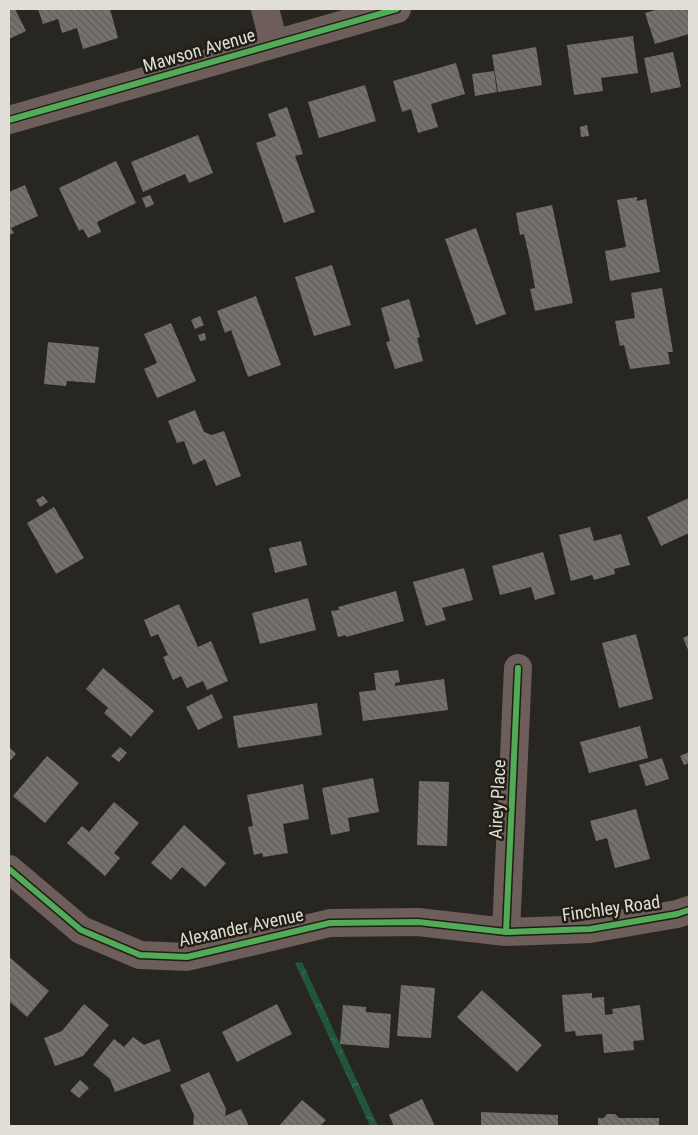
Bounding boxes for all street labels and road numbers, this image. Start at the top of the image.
street label: Mawson Avenue [140,24,258,76]
street label: Airey Place [484,759,510,839]
street label: Finchley Road [561,891,661,925]
street label: Alexander Avenue [177,904,305,950]

